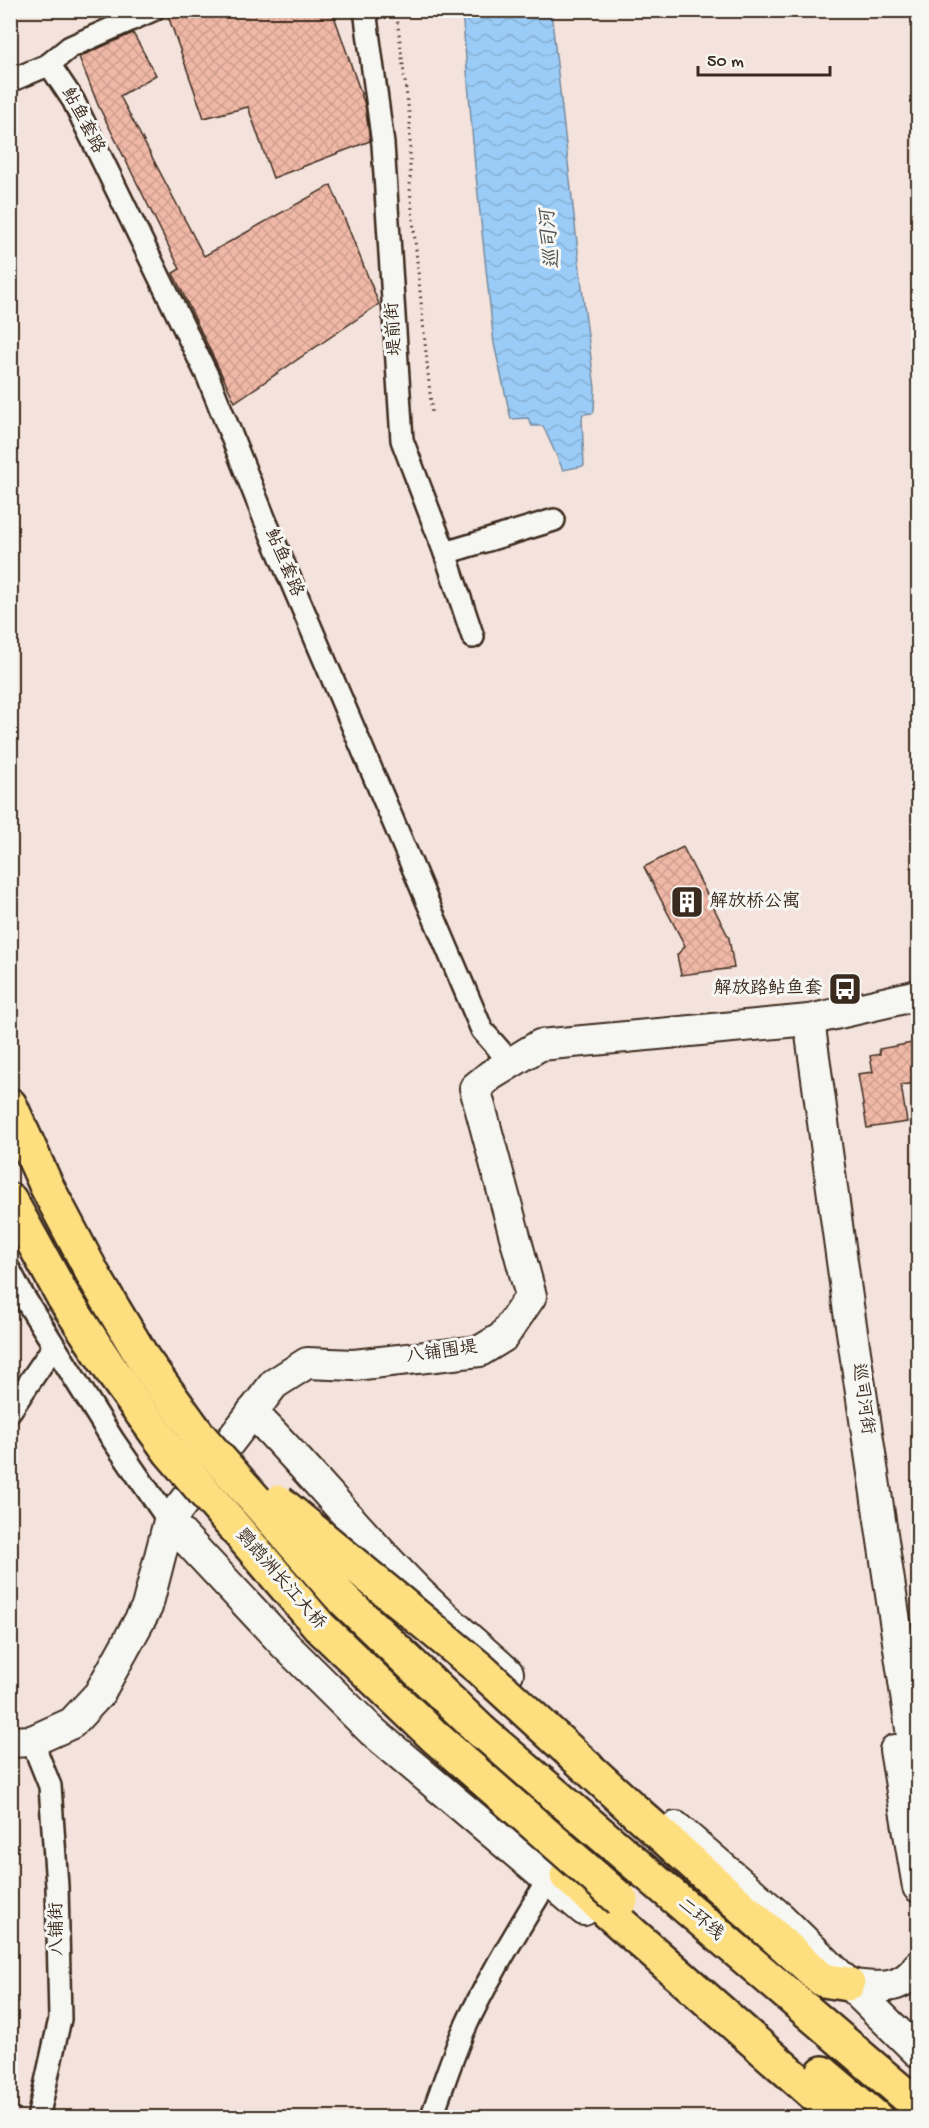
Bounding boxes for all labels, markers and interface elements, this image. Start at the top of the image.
scale bar [698,39,830,77]
text: 50 m [707,52,744,73]
street label: 鲇鱼套路 [56,84,109,158]
water label: 巡司河 [536,205,567,270]
street label: 堤前街 [382,301,407,357]
street label: 鲇鱼套路 [259,525,308,600]
building icon: 解放桥公寓 [669,884,705,920]
place label: 解放桥公寓 [710,891,800,913]
bus stop icon: 解放路鲇鱼套 [827,971,863,1007]
place label: 解放路鲇鱼套 [714,978,822,1000]
street label: 八铺围堤 [405,1337,479,1368]
street label: 巡司河街 [847,1362,878,1436]
street label: 鹦鹉洲长江大桥 [231,1525,330,1634]
street label: 二环线 [673,1894,728,1946]
street label: 八铺街 [46,1902,69,1956]

